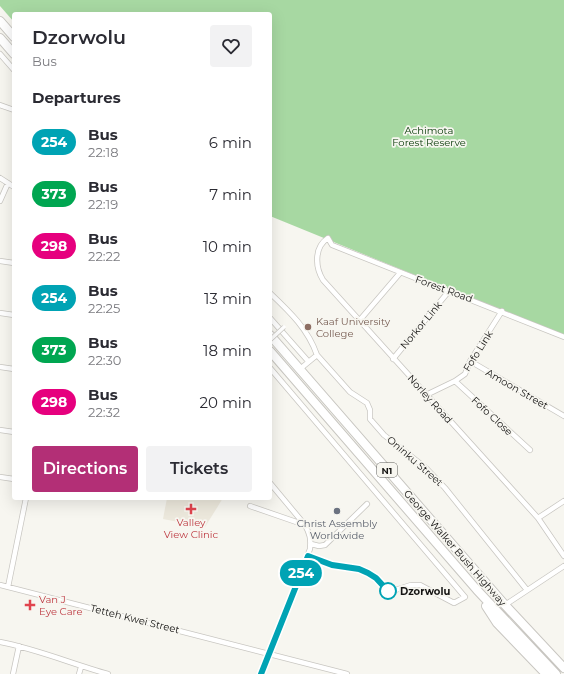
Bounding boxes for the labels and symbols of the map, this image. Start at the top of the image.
park label: Achimota Forest Reserve [392,124,466,149]
street label: Forest Road [414,273,474,305]
street label: Norkor Link [397,298,445,352]
place label: Kaaf University College [316,315,391,340]
marker: Kaaf University College [303,322,313,332]
street label: Fofo Link [460,328,496,374]
street label: Amoon Street [483,366,551,412]
street label: Norley Road [405,372,455,426]
street label: Fofo Close [469,394,515,438]
street label: Oninku Street [384,433,446,489]
road number: N1 [377,463,397,477]
street label: George Walker Bush Highway [401,487,509,609]
marker: Valley View Clinic [185,503,197,515]
marker: Christ Assembly Worldwide [332,506,342,516]
place label: Valley View Clinic [164,516,219,541]
place label: Christ Assembly Worldwide [297,517,378,542]
line badge: 254 [278,560,324,586]
marker: Dzorwolu [379,582,397,600]
place label: Dzorwolu [400,585,450,598]
place label: Van J Eye Care [39,593,82,618]
marker: Van J Eye Care [24,599,36,611]
street label: Tetteh Kwei Street [89,602,181,636]

